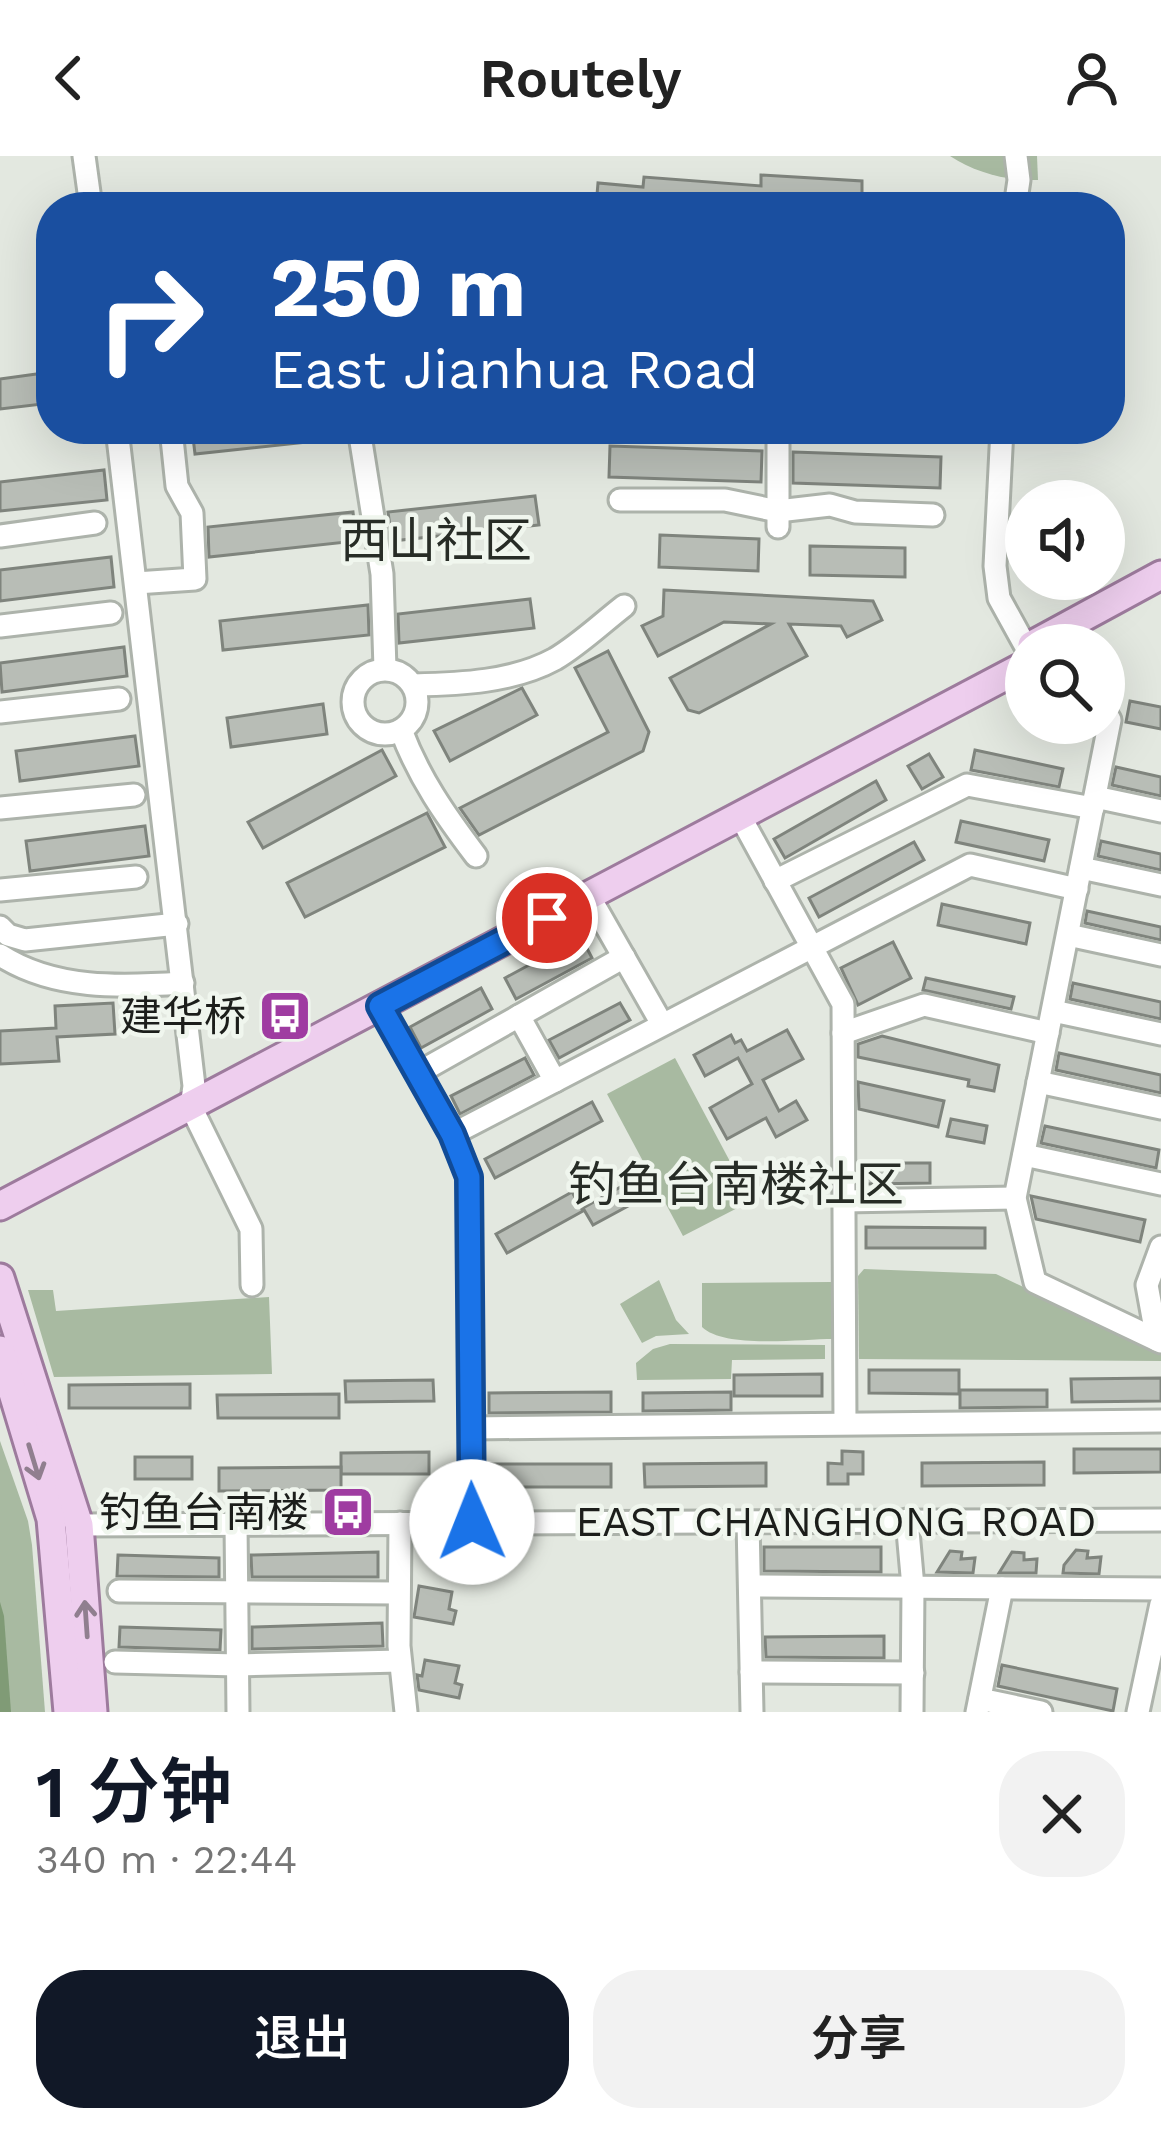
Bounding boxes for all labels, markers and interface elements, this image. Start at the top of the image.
icon: back [36,45,102,111]
icon: person [1059,45,1125,111]
text: Routely [479,47,682,110]
text: 250 m [270,238,526,336]
icon: right [72,240,228,396]
text: East Jianhua Road [270,338,758,401]
map controls [1005,480,1125,744]
button: sound [1005,480,1125,600]
district label: 西山社区 [340,512,532,569]
button: search [1005,624,1125,744]
pin [496,867,598,969]
icon: arrive [514,885,580,951]
bus stop icon: 建华桥 [257,988,313,1044]
place label: 建华桥 [120,992,246,1041]
district label: 钓鱼台南楼社区 [568,1156,904,1213]
one-way arrow [24,1442,46,1480]
position arrow [409,1459,535,1585]
bus stop icon: 钓鱼台南楼 [320,1484,376,1540]
place label: 钓鱼台南楼 [99,1488,309,1537]
street label: EAST CHANGHONG ROAD [576,1497,1096,1546]
one-way arrow [74,1600,97,1639]
text: 1 分钟 [36,1750,232,1834]
button: close [999,1751,1125,1877]
text: 340 m · 22:44 [36,1837,297,1882]
button: 退出 [36,1970,569,2108]
button: 分享 [593,1970,1125,2108]

